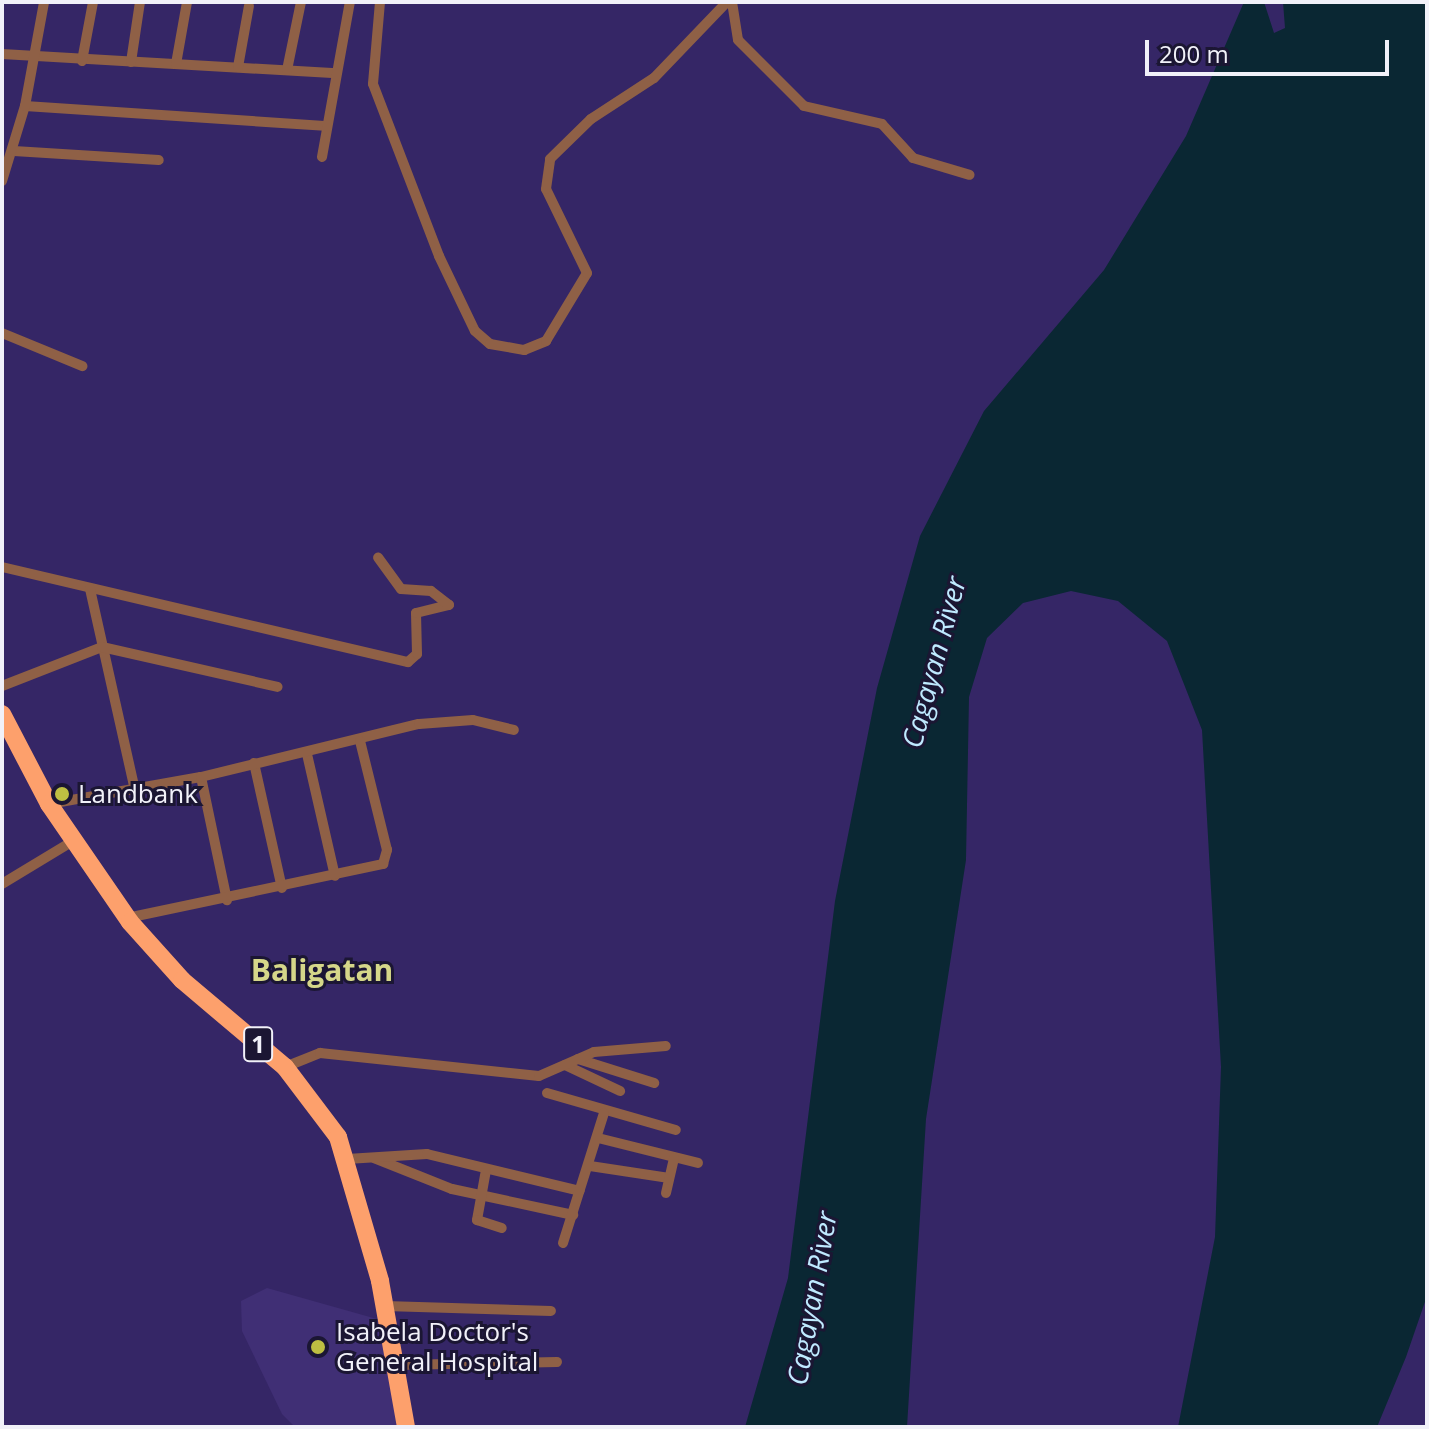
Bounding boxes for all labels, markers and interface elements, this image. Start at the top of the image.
scale bar [1149,24,1393,74]
text: 200 m [1159,37,1229,70]
water label: Cagayan River [894,573,972,751]
place label: Landbank [78,778,198,810]
marker: Landbank [53,785,71,803]
district label: Baligatan [251,952,393,988]
road number: 1 [242,1024,274,1064]
water label: Cagayan River [779,1209,843,1387]
place label: Isabela Doctor's General Hospital [336,1316,538,1378]
marker: Isabela Doctor's General Hospital [307,1336,329,1358]

